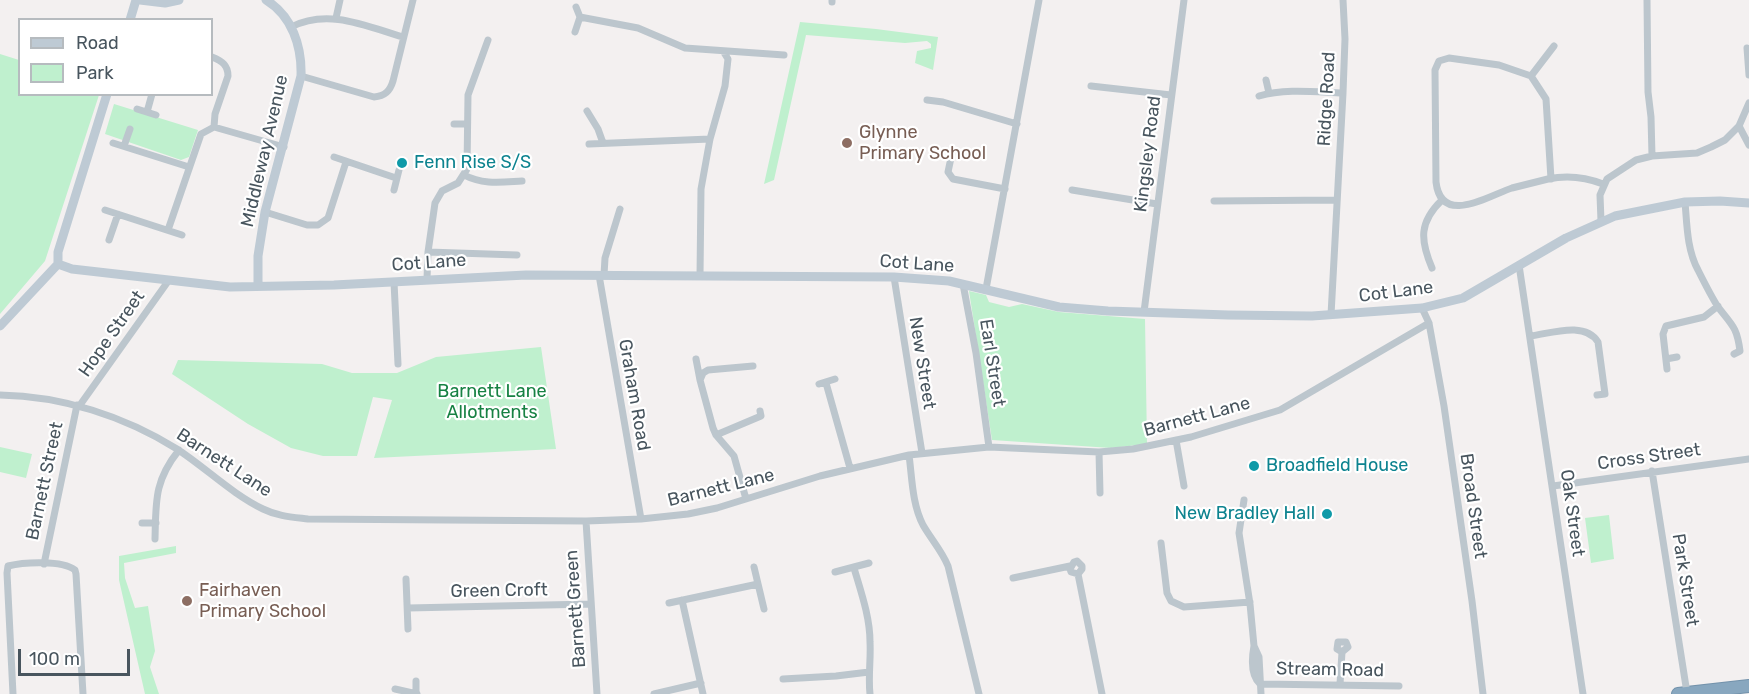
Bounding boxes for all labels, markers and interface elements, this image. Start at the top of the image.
legend [18,18,213,96]
text: Road [76,32,119,54]
street label: Ridge Road [1314,51,1340,147]
text: Park [76,62,113,84]
street label: Middleway Avenue [237,73,293,229]
street label: Kingsley Road [1130,95,1166,213]
place label: Glynne Primary School [859,122,986,164]
marker: Glynne Primary School [840,136,854,150]
place label: Fenn Rise S/S [414,152,531,174]
marker: Fenn Rise S/S [395,156,409,170]
street label: Cot Lane [391,250,467,276]
street label: Cot Lane [879,251,955,277]
street label: Cot Lane [1358,277,1434,307]
street label: Hope Street [74,287,150,381]
street label: New Street [904,315,940,411]
street label: Earl Street [974,318,1010,408]
street label: Graham Road [614,338,654,452]
park label: Barnett Lane Allotments [437,381,547,424]
street label: Barnett Lane [1141,392,1253,442]
street label: Barnett Street [22,420,68,542]
street label: Barnett Lane [172,424,276,502]
street label: Cross Street [1596,439,1702,475]
street label: Broad Street [1455,452,1491,560]
place label: Broadfield House [1266,455,1408,477]
marker: Broadfield House [1247,459,1261,473]
street label: Barnett Lane [665,464,777,512]
street label: Oak Street [1555,468,1589,558]
place label: New Bradley Hall [1174,503,1315,525]
marker: New Bradley Hall [1320,507,1334,521]
street label: Park Street [1667,532,1703,628]
street label: Barnett Green [561,549,591,669]
street label: Green Croft [450,579,548,603]
place label: Fairhaven Primary School [199,580,326,622]
marker: Fairhaven Primary School [180,594,194,608]
scale bar [21,637,134,675]
text: 100 m [29,648,80,670]
street label: Stream Road [1276,658,1384,682]

